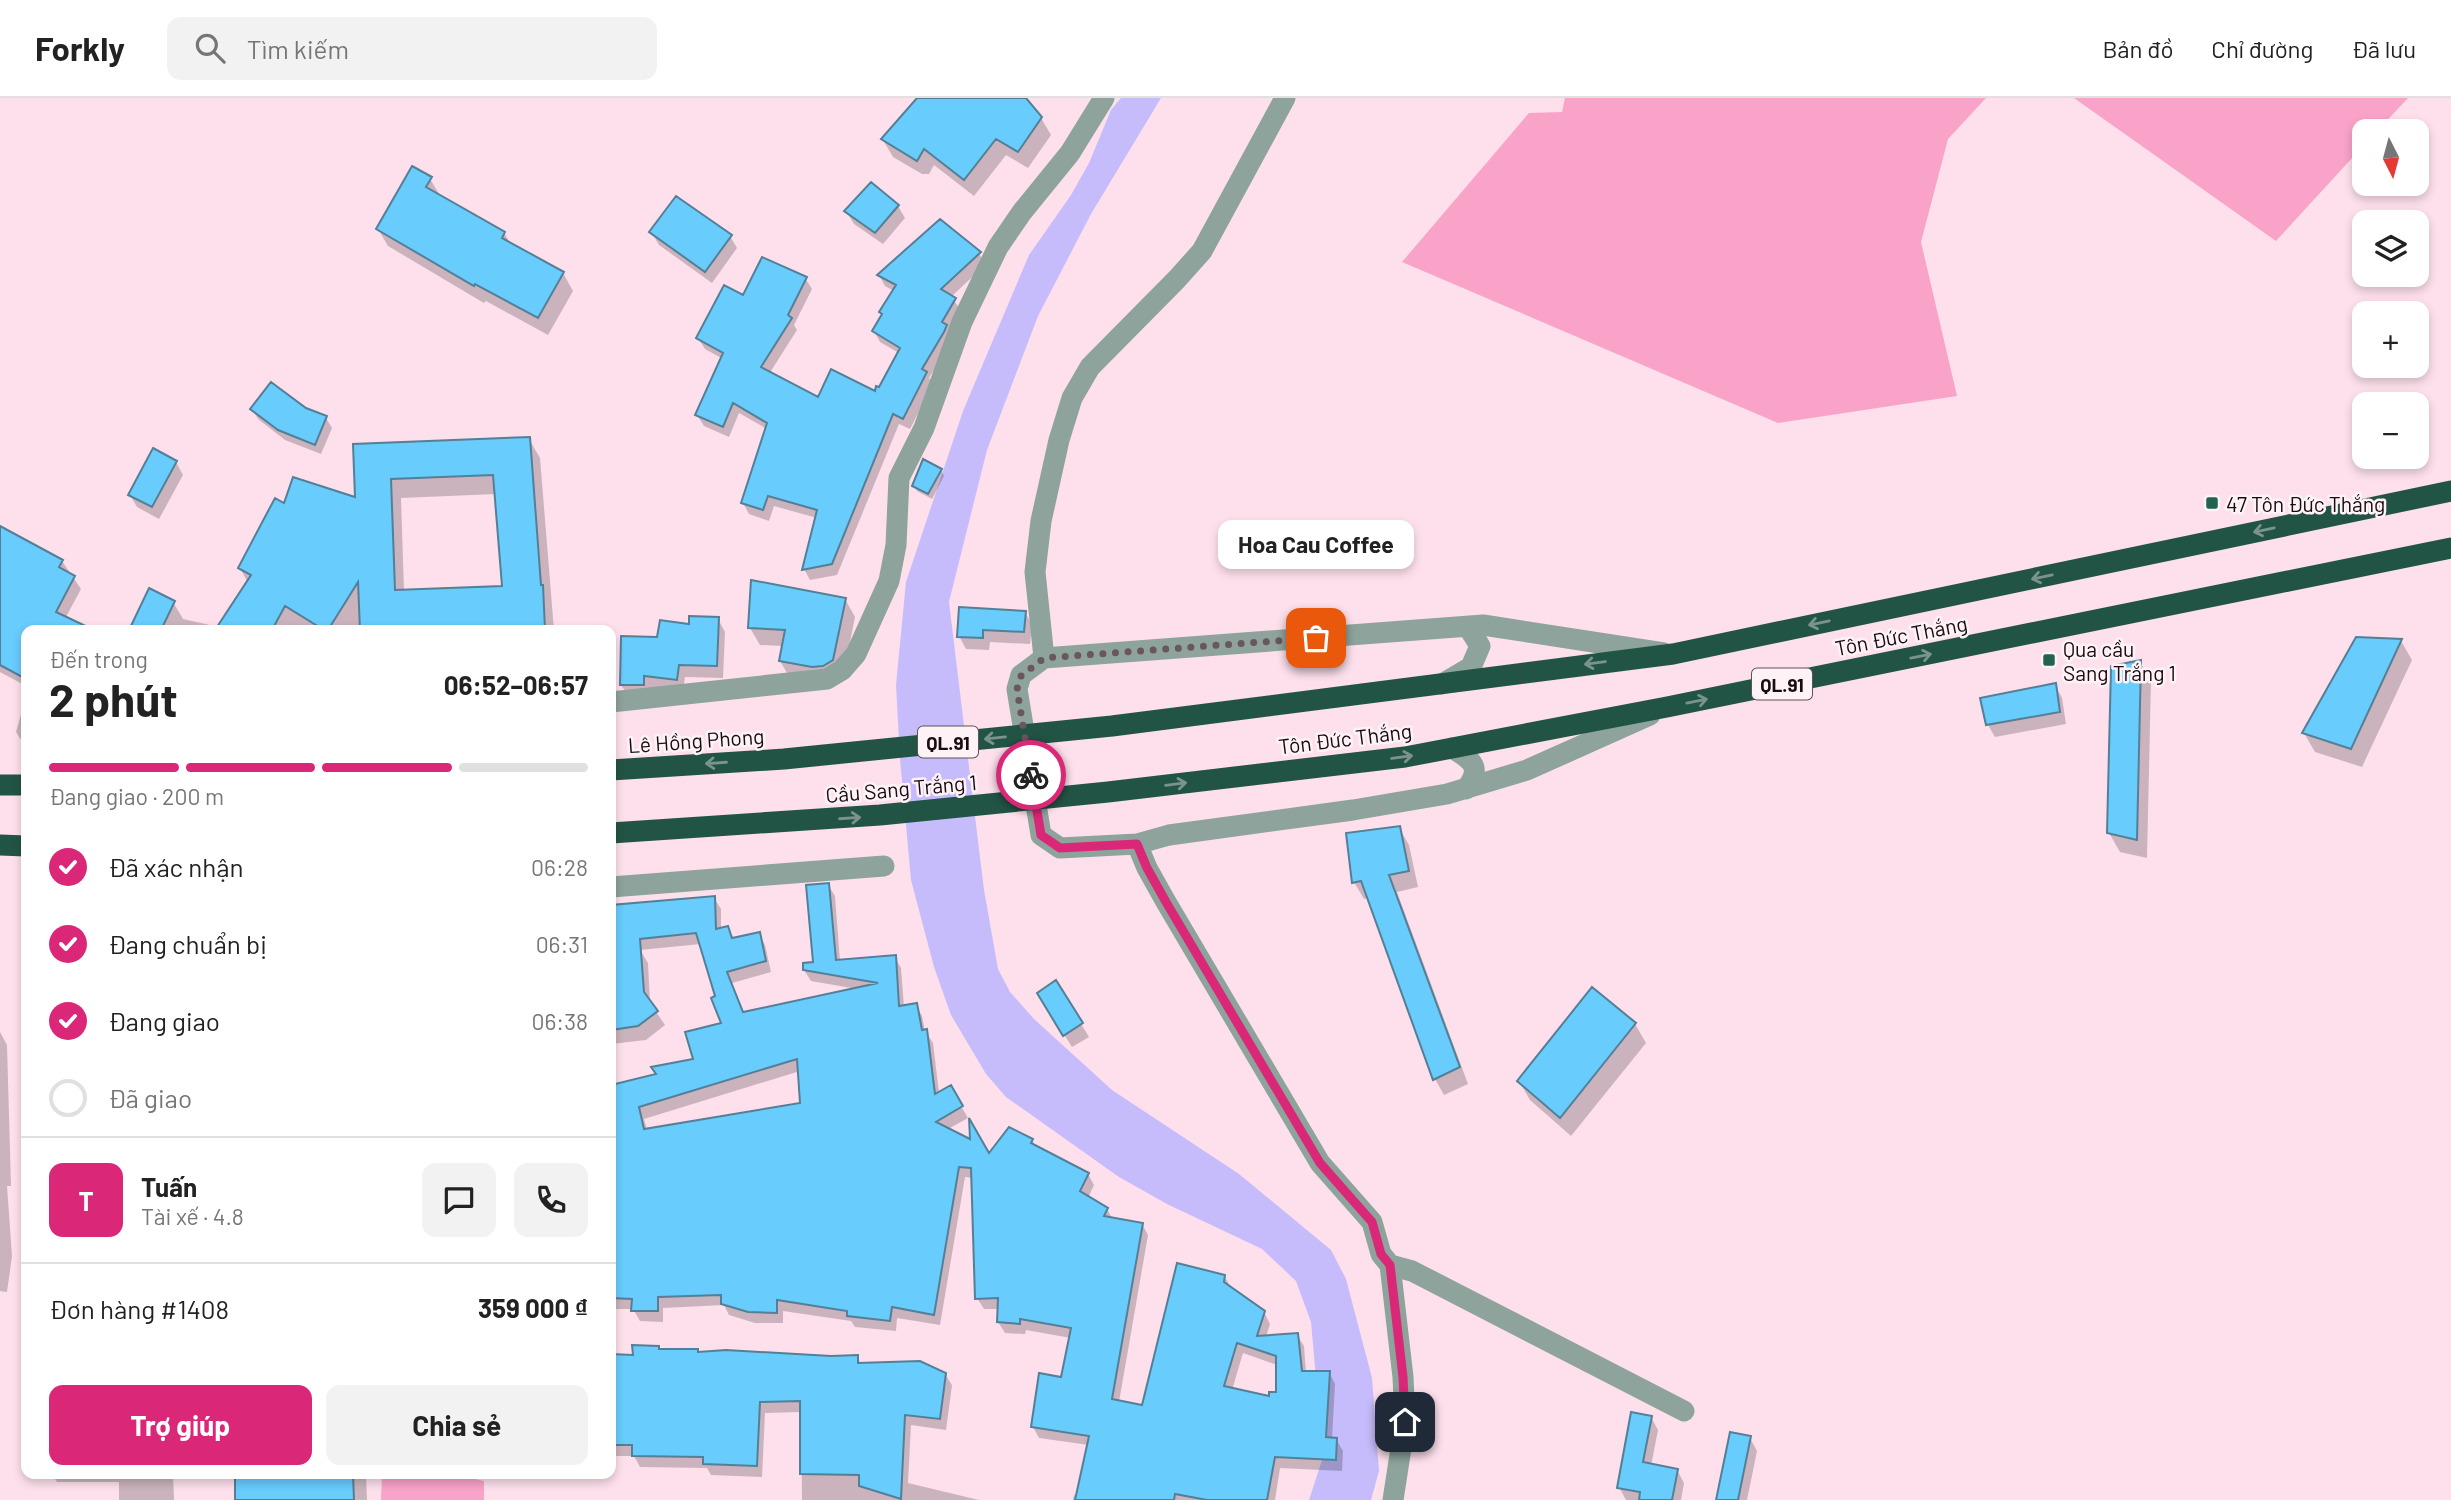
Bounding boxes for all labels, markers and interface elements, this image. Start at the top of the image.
search box [167,17,657,80]
text: Forkly [35,28,125,68]
icon: search [191,29,229,67]
text: Tìm kiếm [247,33,349,64]
text: Bản đồ [2102,34,2173,63]
text: Chỉ đường [2211,34,2313,63]
text: Đã lưu [2351,34,2416,63]
north arrow [2352,119,2429,196]
map controls [2352,119,2429,469]
button: layers [2352,210,2429,287]
button: + [2352,301,2429,378]
button: − [2352,392,2429,469]
place label: 47 Tôn Đức Thắng [2226,491,2385,516]
marker: 47 Tôn Đức Thắng [2204,495,2220,511]
callout: Hoa Cau Coffee [1218,519,1414,568]
one-way arrow [2253,524,2276,538]
text: Hoa Cau Coffee [1238,530,1394,558]
one-way arrow [2031,570,2054,584]
pin [1286,608,1346,668]
street label: Tôn Đức Thắng [1833,610,1969,660]
one-way arrow [1808,617,1831,631]
icon: bag [1297,619,1335,657]
place label: Qua cầu Sang Trắng 1 [2063,636,2176,685]
text: Đến trong [49,645,148,673]
one-way arrow [1909,649,1932,663]
marker: Qua cầu Sang Trắng 1 [2041,652,2057,668]
one-way arrow [1584,657,1607,670]
road number: QL.91 [1752,668,1812,699]
text: 06:52–06:57 [444,669,588,700]
text: 2 phút [49,671,178,726]
one-way arrow [1685,694,1708,707]
street label: Tôn Đức Thắng [1277,717,1413,759]
street label: Lê Hồng Phong [627,723,765,757]
road number: QL.91 [918,726,978,758]
one-way arrow [984,731,1007,744]
courier [996,740,1066,810]
one-way arrow [1390,750,1413,763]
icon: bike [1012,756,1050,794]
one-way arrow [706,757,728,770]
street label: Cầu Sang Trắng 1 [824,769,978,807]
one-way arrow [1164,777,1187,790]
text: Đang giao · 200 m [49,782,224,810]
one-way arrow [839,811,861,824]
icon: check [49,848,87,886]
text: Đã xác nhận [108,851,244,882]
text: 06:28 [531,853,588,881]
icon: check [49,925,87,963]
text: Đang chuẩn bị [108,928,267,959]
text: 06:31 [536,930,588,958]
icon: check [49,1002,87,1040]
text: Đang giao [108,1005,220,1036]
text: 06:38 [532,1007,588,1035]
text: Đã giao [108,1082,192,1113]
button: chat [422,1163,496,1237]
button: phone [514,1163,588,1237]
text: Tuấn [141,1171,197,1202]
text: T [78,1185,94,1216]
text: Tài xế · 4.8 [141,1202,244,1230]
text: 359 000 ₫ [478,1292,588,1323]
text: Đơn hàng #1408 [49,1293,229,1324]
button: Trợ giúp [49,1385,312,1465]
button: Chia sẻ [326,1385,588,1465]
pin [1375,1392,1435,1452]
icon: home [1386,1403,1424,1441]

